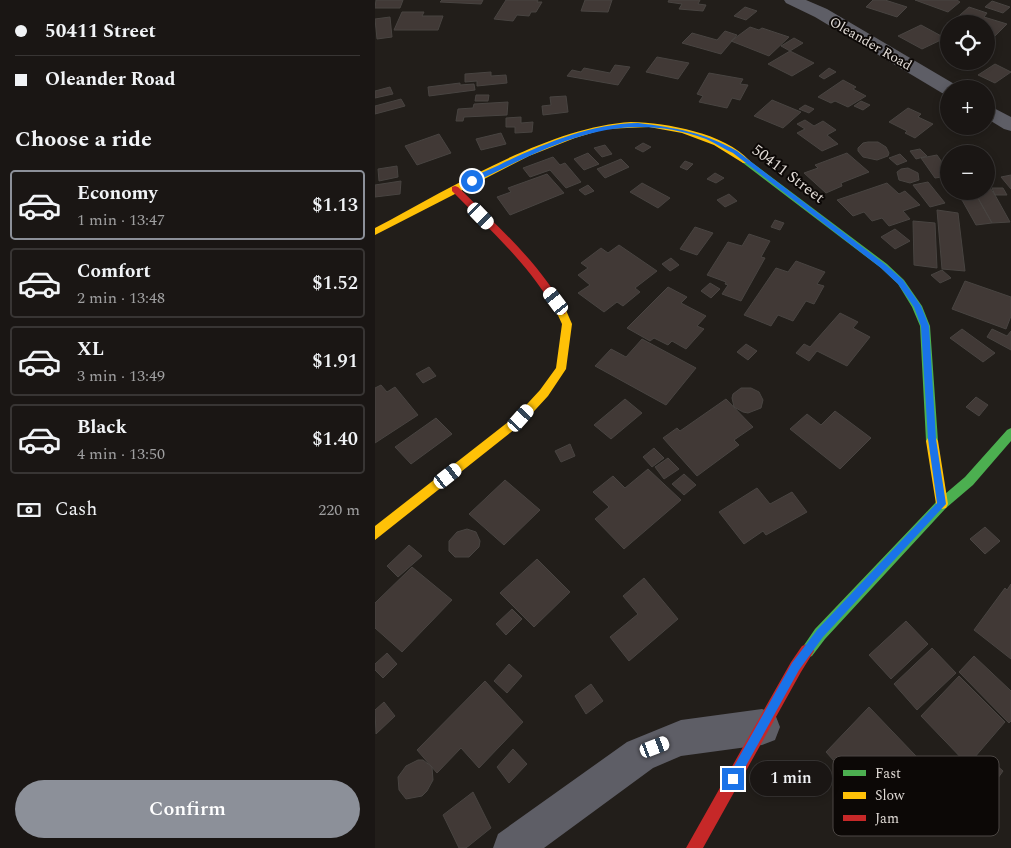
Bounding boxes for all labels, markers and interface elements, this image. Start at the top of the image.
street label: Oleander Road [825,11,916,76]
map controls [940,15,995,200]
button: locate [940,15,995,70]
text: 50411 Street [45,17,156,46]
text: Oleander Road [45,65,176,94]
button: + [940,80,995,135]
text: Choose a ride [15,123,152,156]
street label: 50411 Street [747,138,830,209]
button: − [940,145,995,200]
route start [461,170,483,192]
text: Economy [77,179,158,208]
icon: car [17,183,62,228]
text: $1.13 [312,191,358,220]
car [465,200,496,232]
text: 1 min · 13:47 [77,208,165,232]
text: Comfort [77,257,151,286]
icon: car [17,261,62,306]
text: $1.52 [312,269,358,298]
car [540,285,571,317]
text: 2 min · 13:48 [77,286,165,310]
text: XL [77,335,104,364]
icon: car [17,339,62,384]
text: $1.91 [312,347,358,376]
text: 3 min · 13:49 [77,364,165,388]
car [505,402,536,434]
text: Black [77,413,127,442]
icon: car [17,417,62,462]
text: $1.40 [312,425,358,454]
text: 4 min · 13:50 [77,442,165,466]
car [431,461,464,491]
text: Cash [55,495,97,524]
icon: cash [15,496,43,524]
text: 220 m [318,498,360,522]
car [638,735,671,759]
legend [833,756,999,836]
callout: 1 min [751,762,833,796]
text: Fast [875,763,901,784]
text: 1 min [770,766,812,790]
route end [722,768,744,790]
button: Confirm [15,780,360,838]
text: Slow [875,785,905,806]
text: Jam [875,808,899,829]

